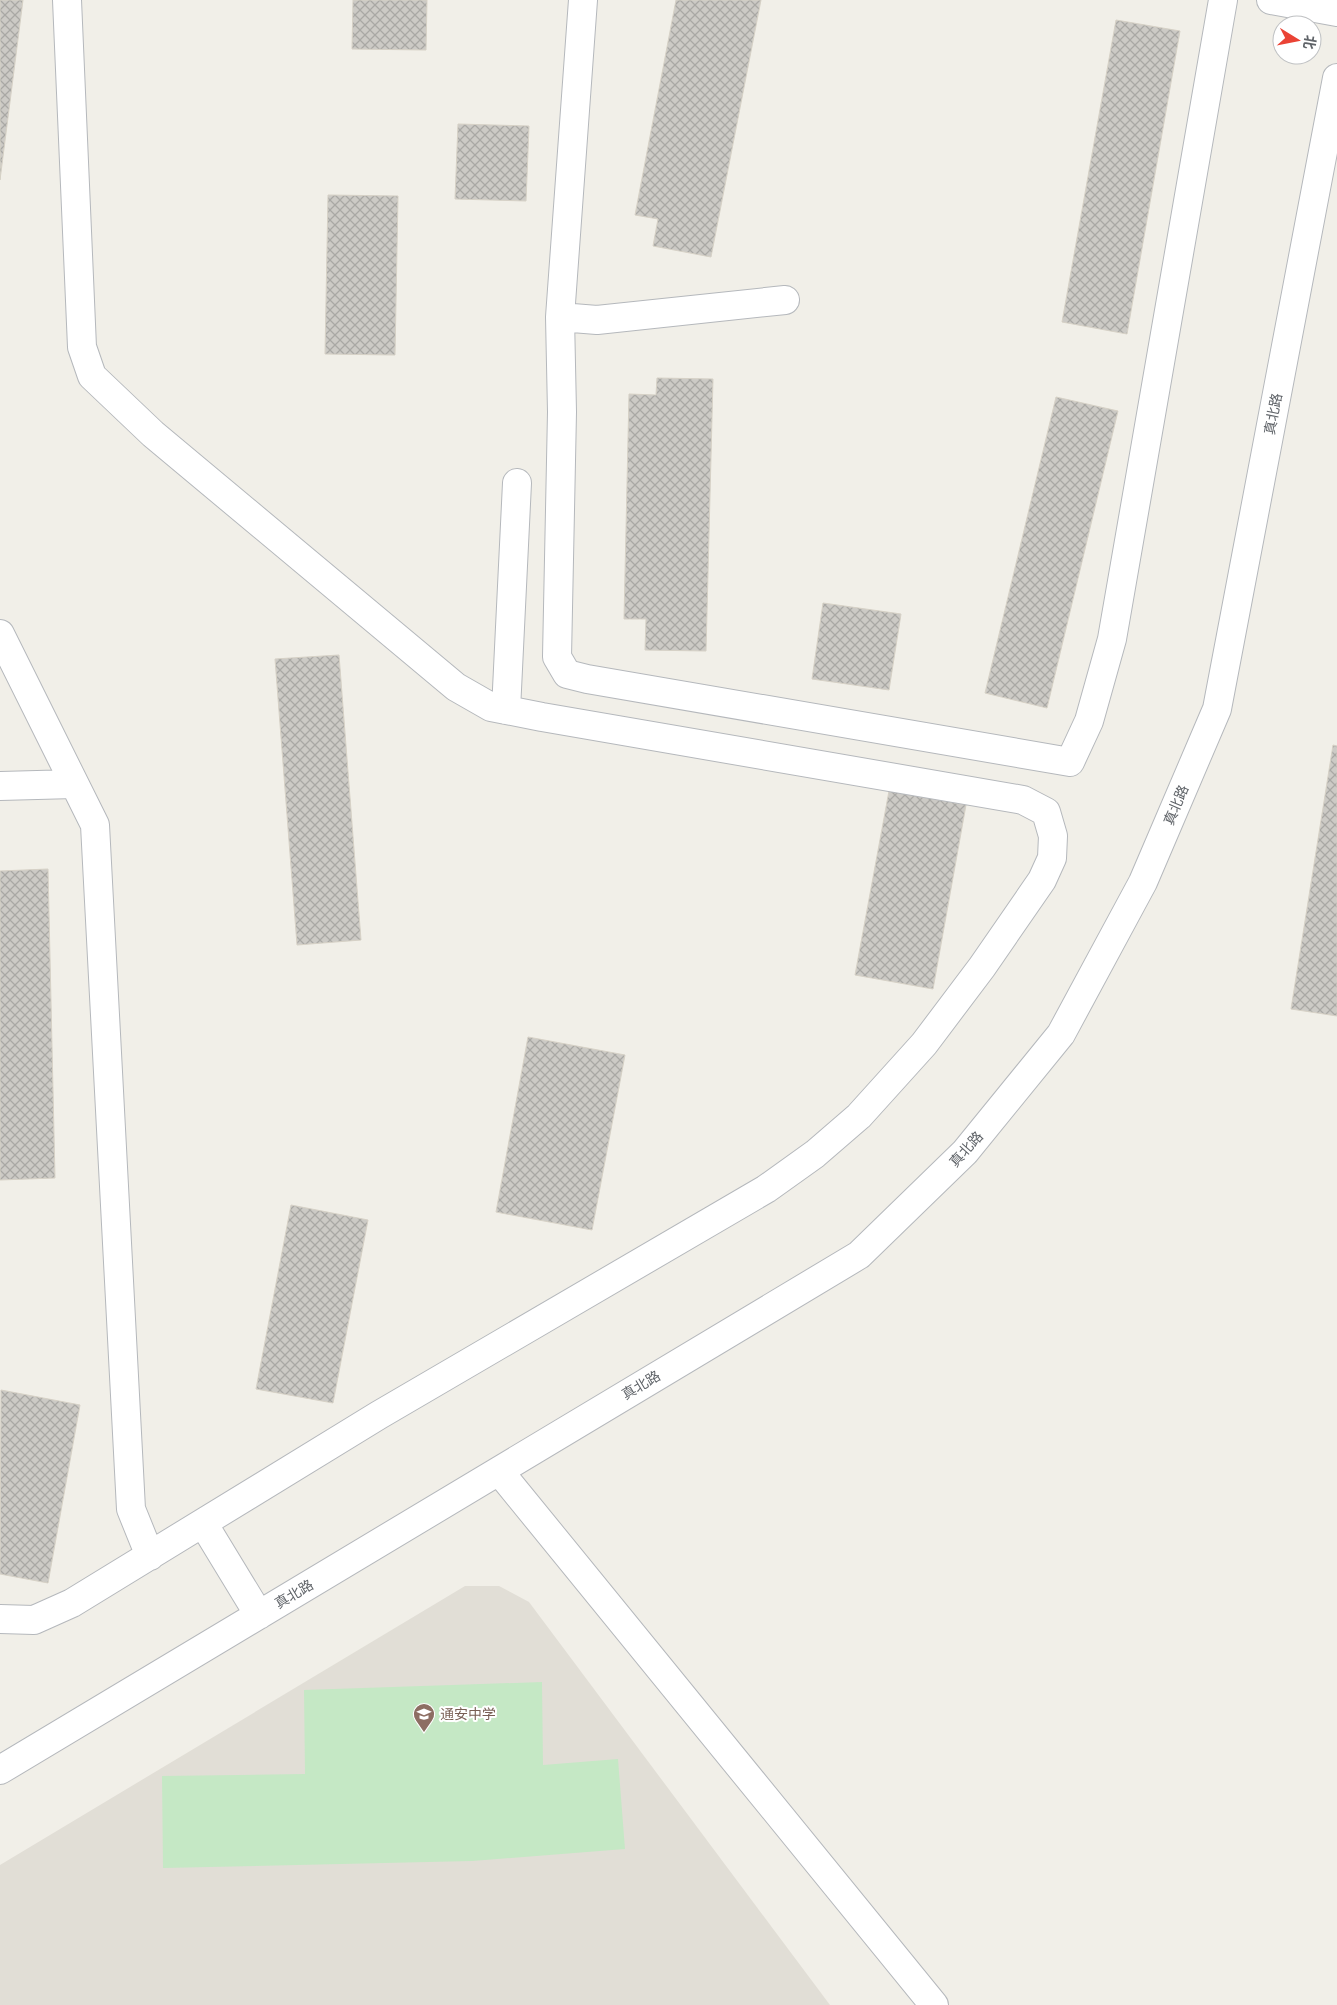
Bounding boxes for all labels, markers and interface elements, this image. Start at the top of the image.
north arrow [1272,15,1322,65]
text: 北 [1300,34,1319,51]
street label: 真北路 [1261,392,1286,436]
street label: 真北路 [1160,783,1192,828]
street label: 真北路 [946,1128,987,1171]
street label: 真北路 [619,1367,664,1404]
street label: 真北路 [272,1576,317,1613]
school or university icon: 通安中学 [412,1702,436,1733]
place label: 通安中学 [440,1706,496,1723]

